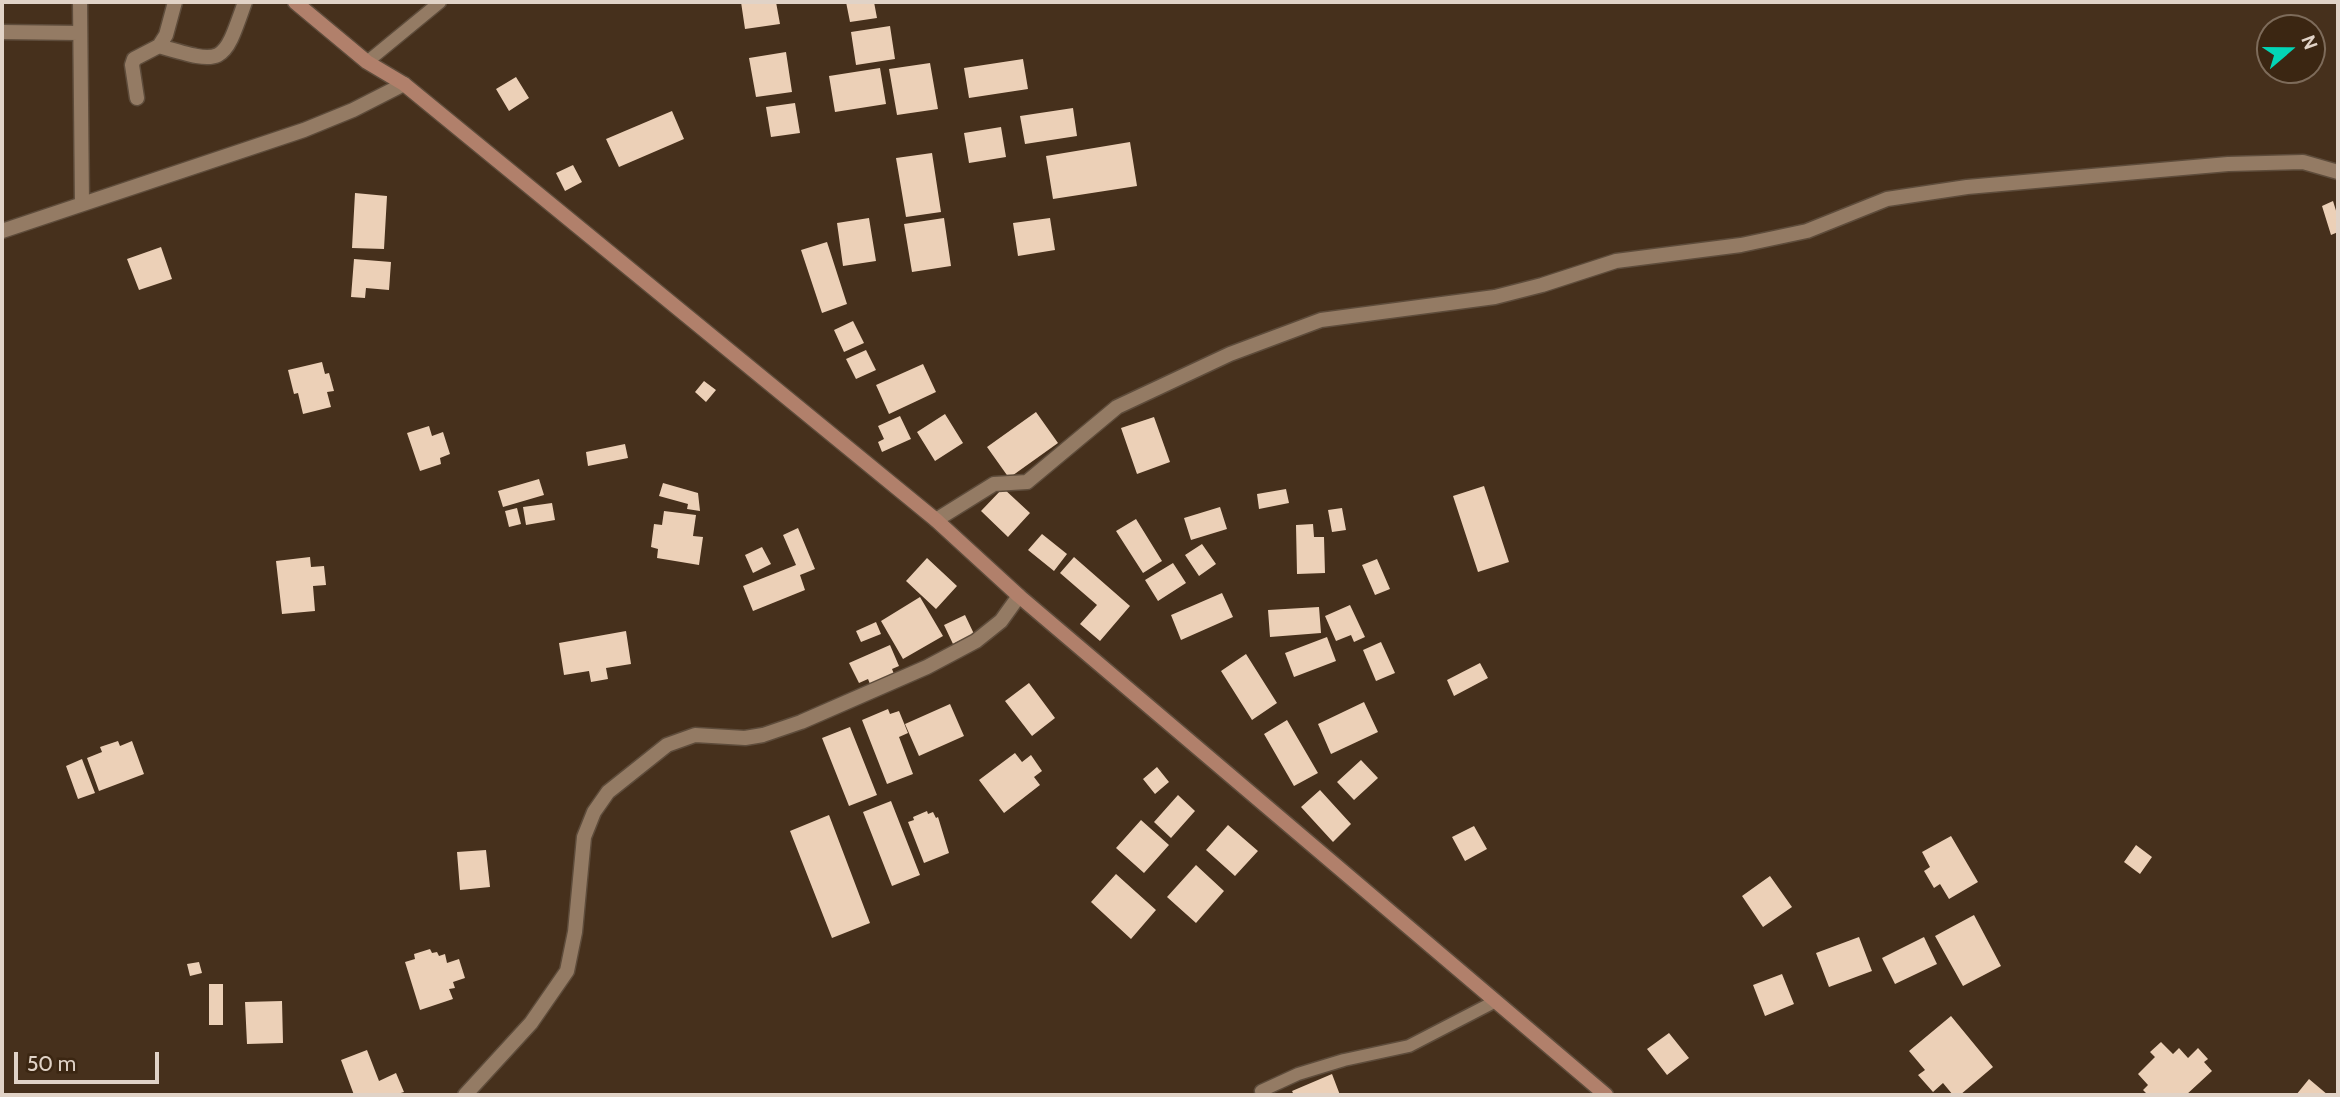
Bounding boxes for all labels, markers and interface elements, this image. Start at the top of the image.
north arrow [2256,14,2326,84]
text: N [2296,32,2322,53]
scale bar [18,1038,163,1082]
text: 50 m [27,1051,76,1076]

